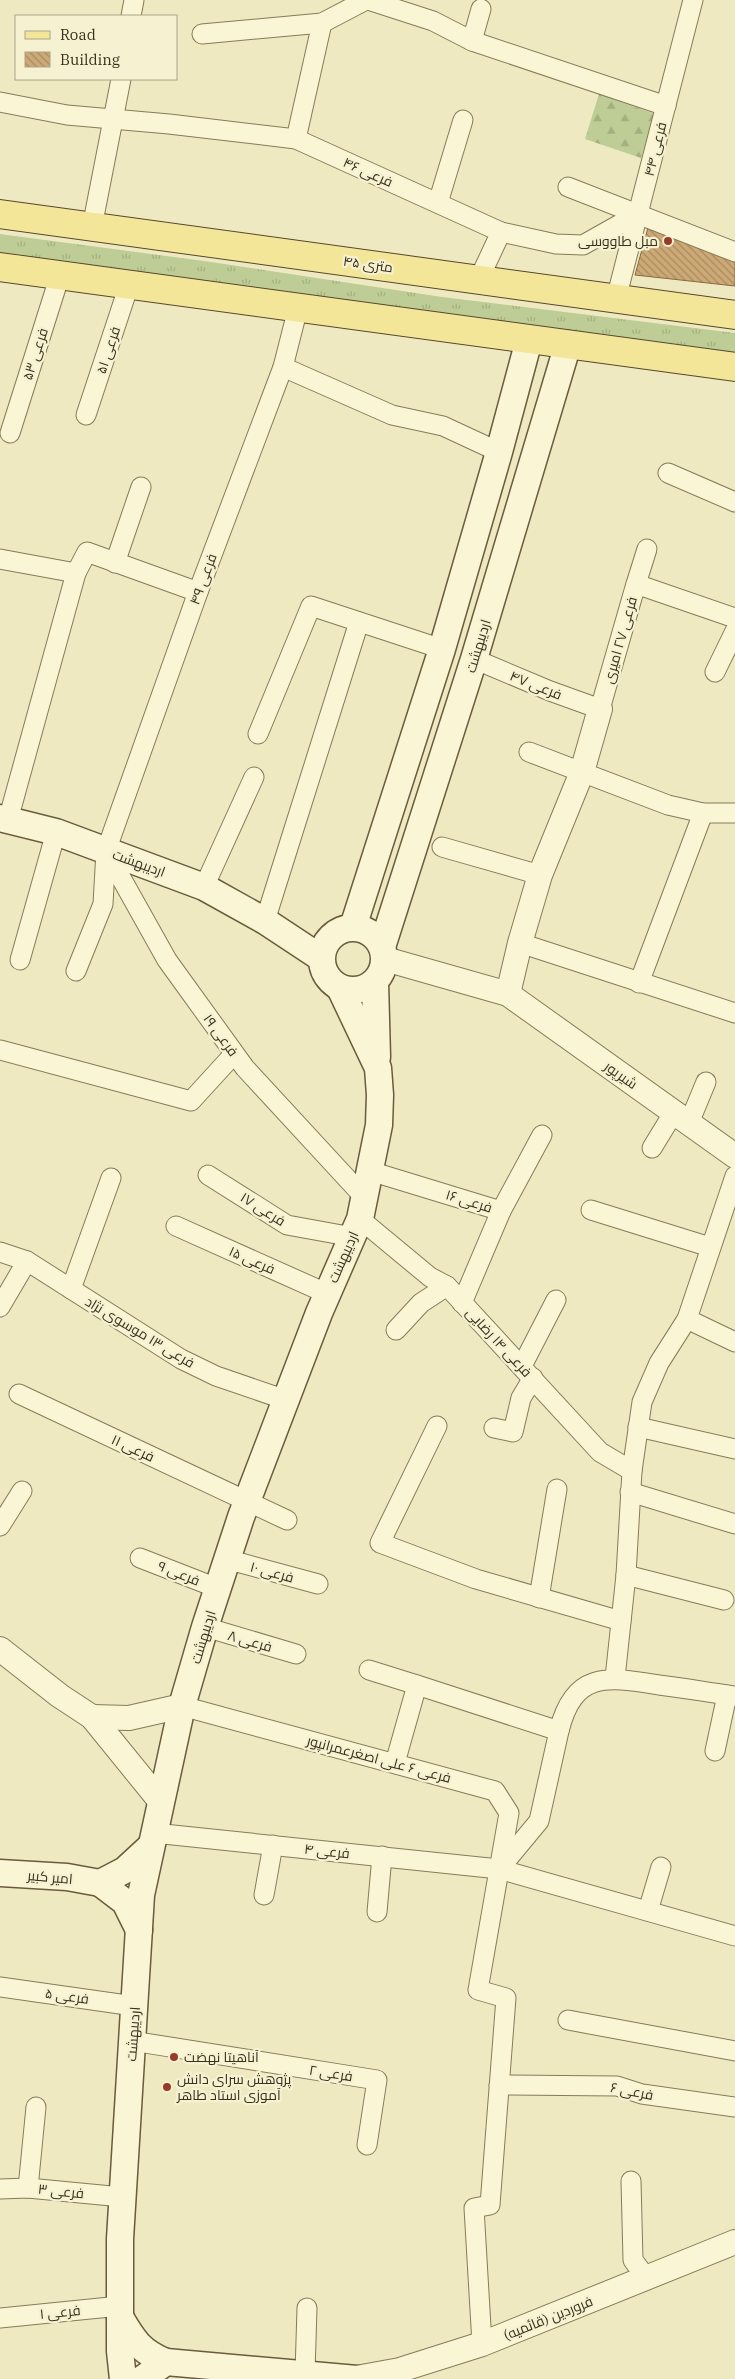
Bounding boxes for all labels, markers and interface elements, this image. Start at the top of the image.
legend [15,15,178,80]
text: Road [60,25,96,44]
text: Building [60,50,120,69]
street label: فرعی ۴۴ [640,120,670,178]
street label: فرعی ۴۶ [340,153,396,191]
place label: مبل طاووسی [578,232,658,250]
marker: مبل طاووسی [662,235,674,247]
street label: ۴۵ متری [342,252,394,276]
street label: فرعی ۵۱ [92,324,124,376]
street label: فرعی ۵۳ [18,326,52,382]
street label: فرعی ۴۹ [185,551,221,607]
street label: فرعی ۲۷ امیری [599,594,641,686]
street label: اردیبهشت [461,617,495,675]
street label: فرعی ۴۷ [507,666,565,704]
street label: اردیبهشت [110,845,168,881]
street label: فرعی ۱۹ [200,1010,242,1060]
street label: شیرپور [599,1057,641,1094]
street label: فرعی ۱۶ [444,1185,494,1217]
street label: فرعی ۱۷ [237,1188,289,1230]
street label: اردیبهشت [324,1228,362,1286]
street label: فرعی ۱۵ [226,1242,278,1278]
street label: فرعی ۱‍۳ موسوی نژاد [82,1292,198,1372]
street label: فرعی ۱۴ رضایی [462,1303,536,1381]
street label: فرعی ۱۱ [109,1430,157,1466]
street label: فرعی ۹ [155,1556,203,1590]
street label: فرعی ۱۰ [248,1558,296,1586]
street label: اردیبهشت [186,1608,220,1666]
street label: فرعی ۸ [226,1626,274,1656]
street label: فرعی ۶ علی اصغرعمرانپور [304,1731,453,1788]
street label: فرعی ۴ [303,1840,351,1862]
street label: امیر کبیر [26,1866,73,1888]
street label: فرعی ۵ [44,1984,90,2008]
street label: اردیبهشت [122,2006,144,2062]
place label: آناهیتا نهضت [184,2048,259,2066]
marker: آناهیتا نهضت [168,2051,180,2063]
street label: فرعی ۲ [308,2061,354,2085]
place label: پژوهش سرای دانش آموزی استاد طاهر [176,2070,292,2104]
street label: فرعی ۶ [609,2078,655,2104]
marker: پژوهش سرای دانش آموزی استاد طاهر [161,2081,173,2093]
street label: فرعی ۳ [37,2180,85,2202]
street label: فروردین (قائمیه) [501,2292,595,2344]
street label: فرعی ۱ [39,2301,81,2323]

